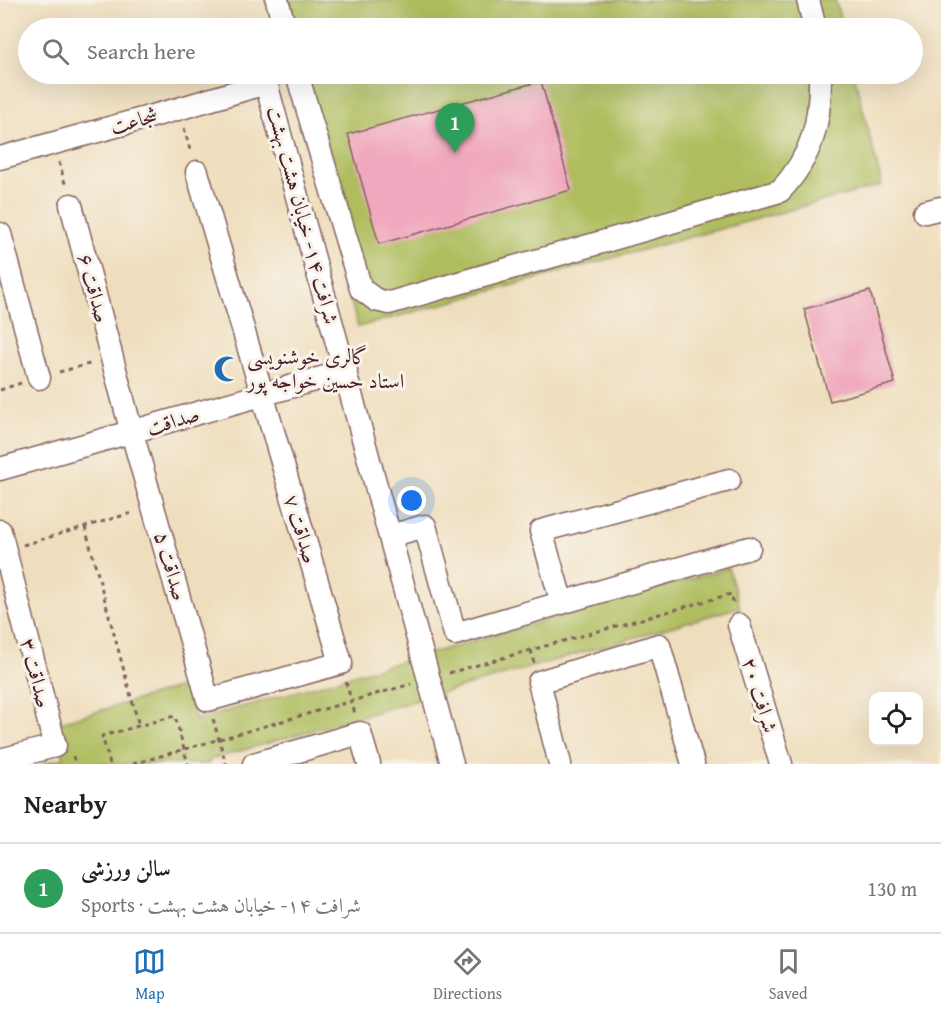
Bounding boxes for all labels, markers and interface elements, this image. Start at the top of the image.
search box [18,18,923,84]
icon: search [39,35,72,68]
text: Search here [87,35,196,67]
street label: شجاعت [107,99,161,142]
street label: شرافت ۱۴- خیابان هشت بهشت [259,102,348,327]
pin: 1 [436,104,474,153]
street label: صداقت ۶ [70,250,119,326]
place label: گالری خوشنویسی استاد حسین خواجه پور [245,341,404,396]
mosque icon: گالری خوشنویسی استاد حسین خواجه پور [212,354,242,384]
street label: صداقت [143,398,203,443]
your location [397,486,426,515]
street label: صداقت ۷ [276,490,327,567]
street label: صداقت ۵ [147,528,196,604]
street label: صداقت ۳ [13,635,60,711]
street label: شرافت ۲۰ [734,653,787,736]
map controls [869,692,923,746]
button: locate [869,692,923,746]
text: Nearby [24,784,107,823]
text: سالن ورزشی [81,852,171,884]
text: 1 [38,874,49,903]
text: 130 m [867,874,917,903]
text: Sports · شرافت ۱۴- خیابان هشت بهشت [81,890,361,919]
tab: Map [133,945,166,1005]
tab: Directions [433,945,502,1005]
tab: Saved [769,945,808,1005]

